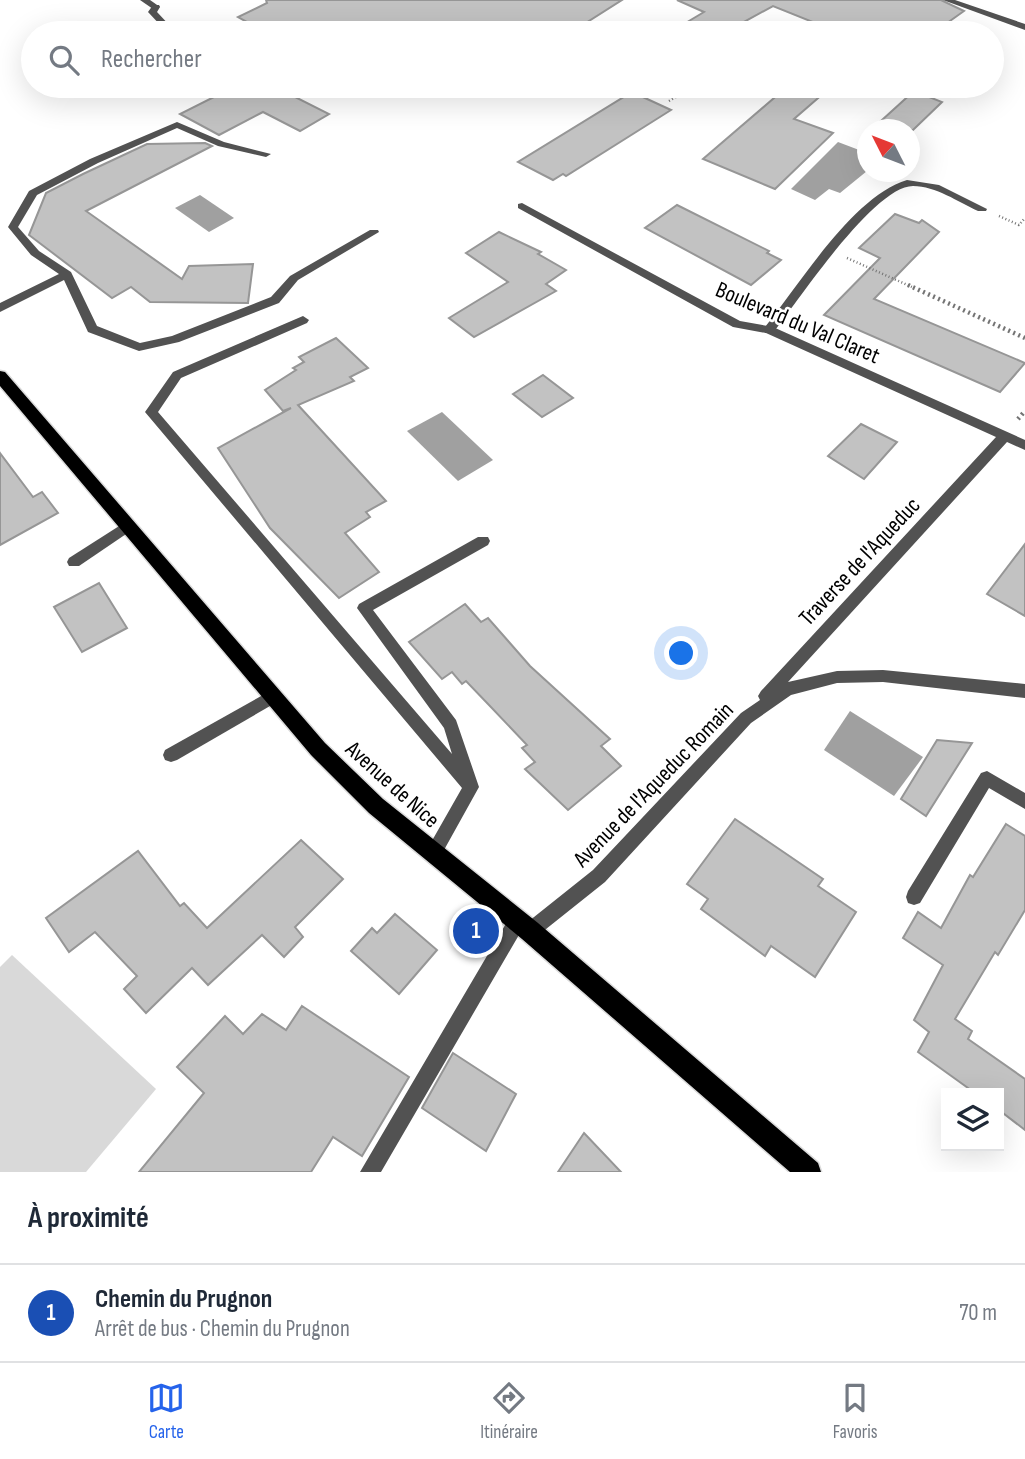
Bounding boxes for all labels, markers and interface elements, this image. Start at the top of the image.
search box [21,21,1004,98]
icon: search [45,41,83,79]
text: Rechercher [101,44,202,75]
north arrow [857,119,920,182]
street label: Boulevard du Val Claret [711,276,884,370]
street label: Traverse de l'Aqueduc [793,492,926,632]
your location [664,636,698,670]
street label: Avenue de l'Aqueduc Romain [567,696,740,874]
street label: Avenue de Nice [339,735,445,834]
pin: 1 [453,905,499,957]
map controls [941,1088,1004,1151]
button: layers [941,1088,1004,1151]
text: À proximité [28,1200,149,1236]
text: Chemin du Prugnon [95,1284,272,1315]
text: 1 [46,1299,56,1327]
text: 70 m [959,1299,997,1327]
text: Arrêt de bus · Chemin du Prugnon [95,1315,350,1343]
tab: Carte [147,1379,185,1444]
tab: Itinéraire [480,1379,538,1444]
tab: Favoris [833,1379,878,1444]

